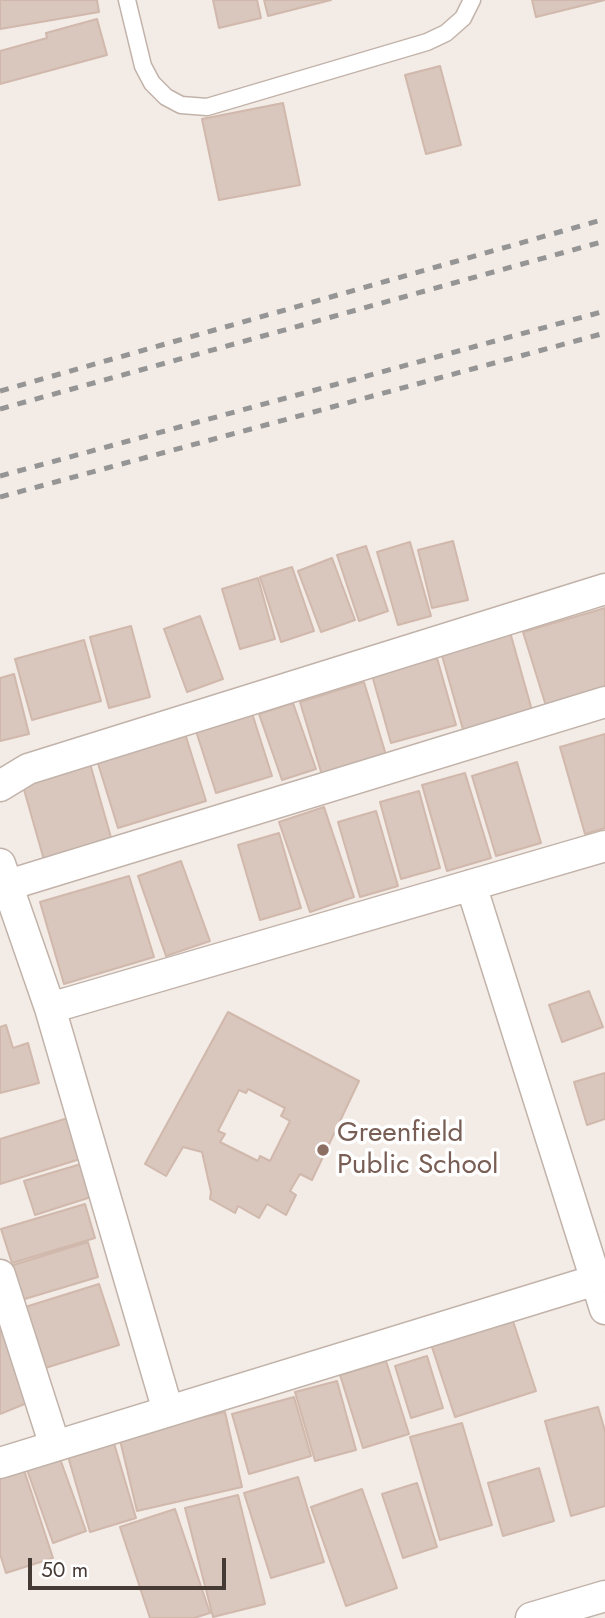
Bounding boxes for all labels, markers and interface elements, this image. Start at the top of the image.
place label: Greenfield Public School [337,1117,498,1183]
marker: Greenfield Public School [315,1142,331,1158]
scale bar [32,1544,229,1588]
text: 50 m [41,1555,88,1585]

